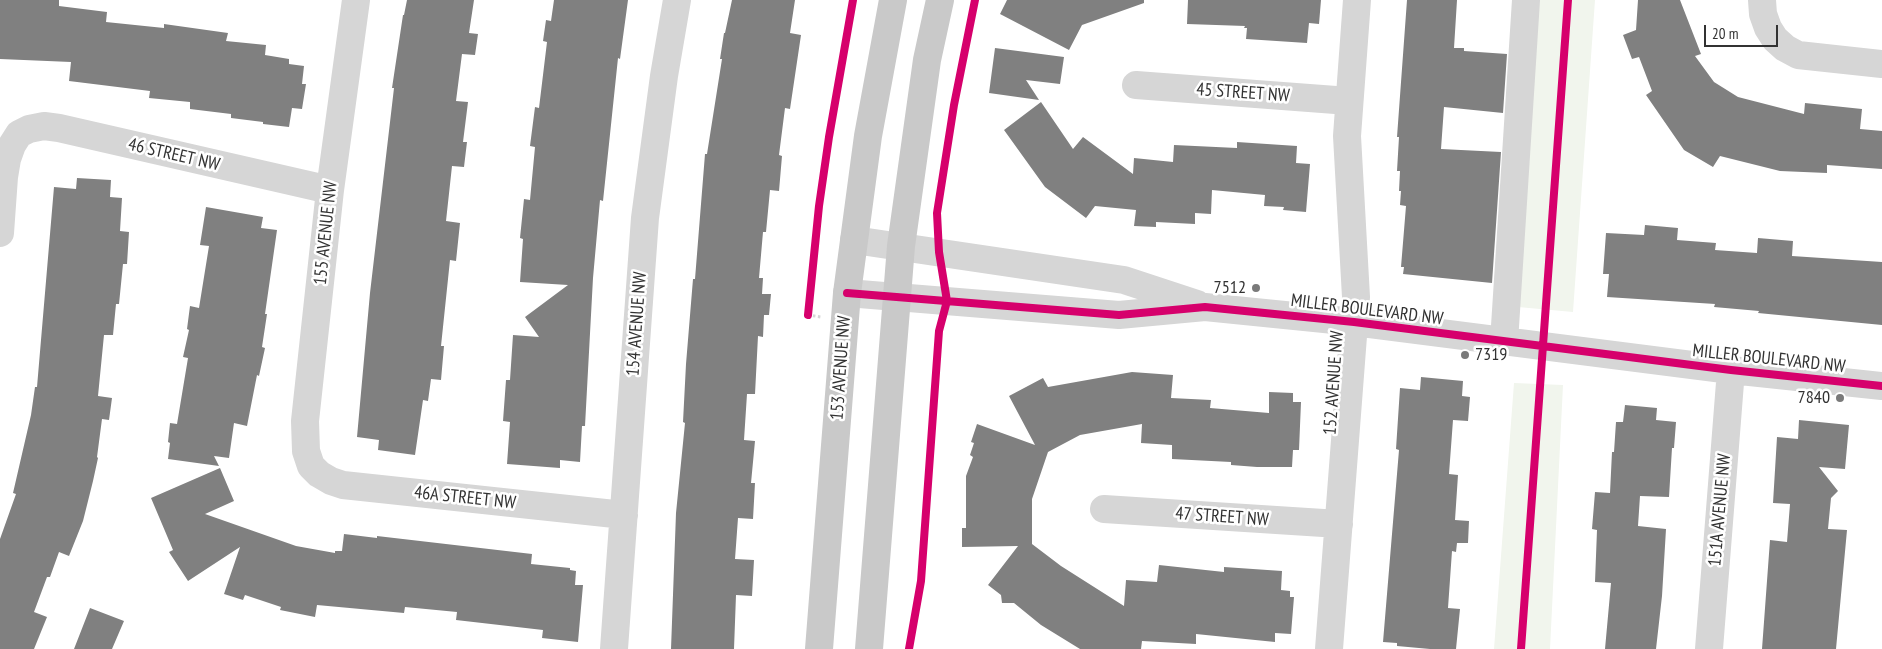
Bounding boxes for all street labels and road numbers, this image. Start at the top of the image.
street label: 45 STREET NW [1196,79,1290,107]
street label: 46 STREET NW [126,134,222,176]
street label: 155 AVENUE NW [310,180,342,286]
street label: 154 AVENUE NW [623,271,651,377]
street label: MILLER BOULEVARD NW [1289,290,1445,330]
street label: 153 AVENUE NW [827,315,855,421]
street label: 152 AVENUE NW [1320,330,1348,436]
street label: MILLER BOULEVARD NW [1692,340,1846,378]
street label: 151A AVENUE NW [1704,453,1736,567]
street label: 46A STREET NW [413,482,517,514]
street label: 47 STREET NW [1175,503,1269,531]

